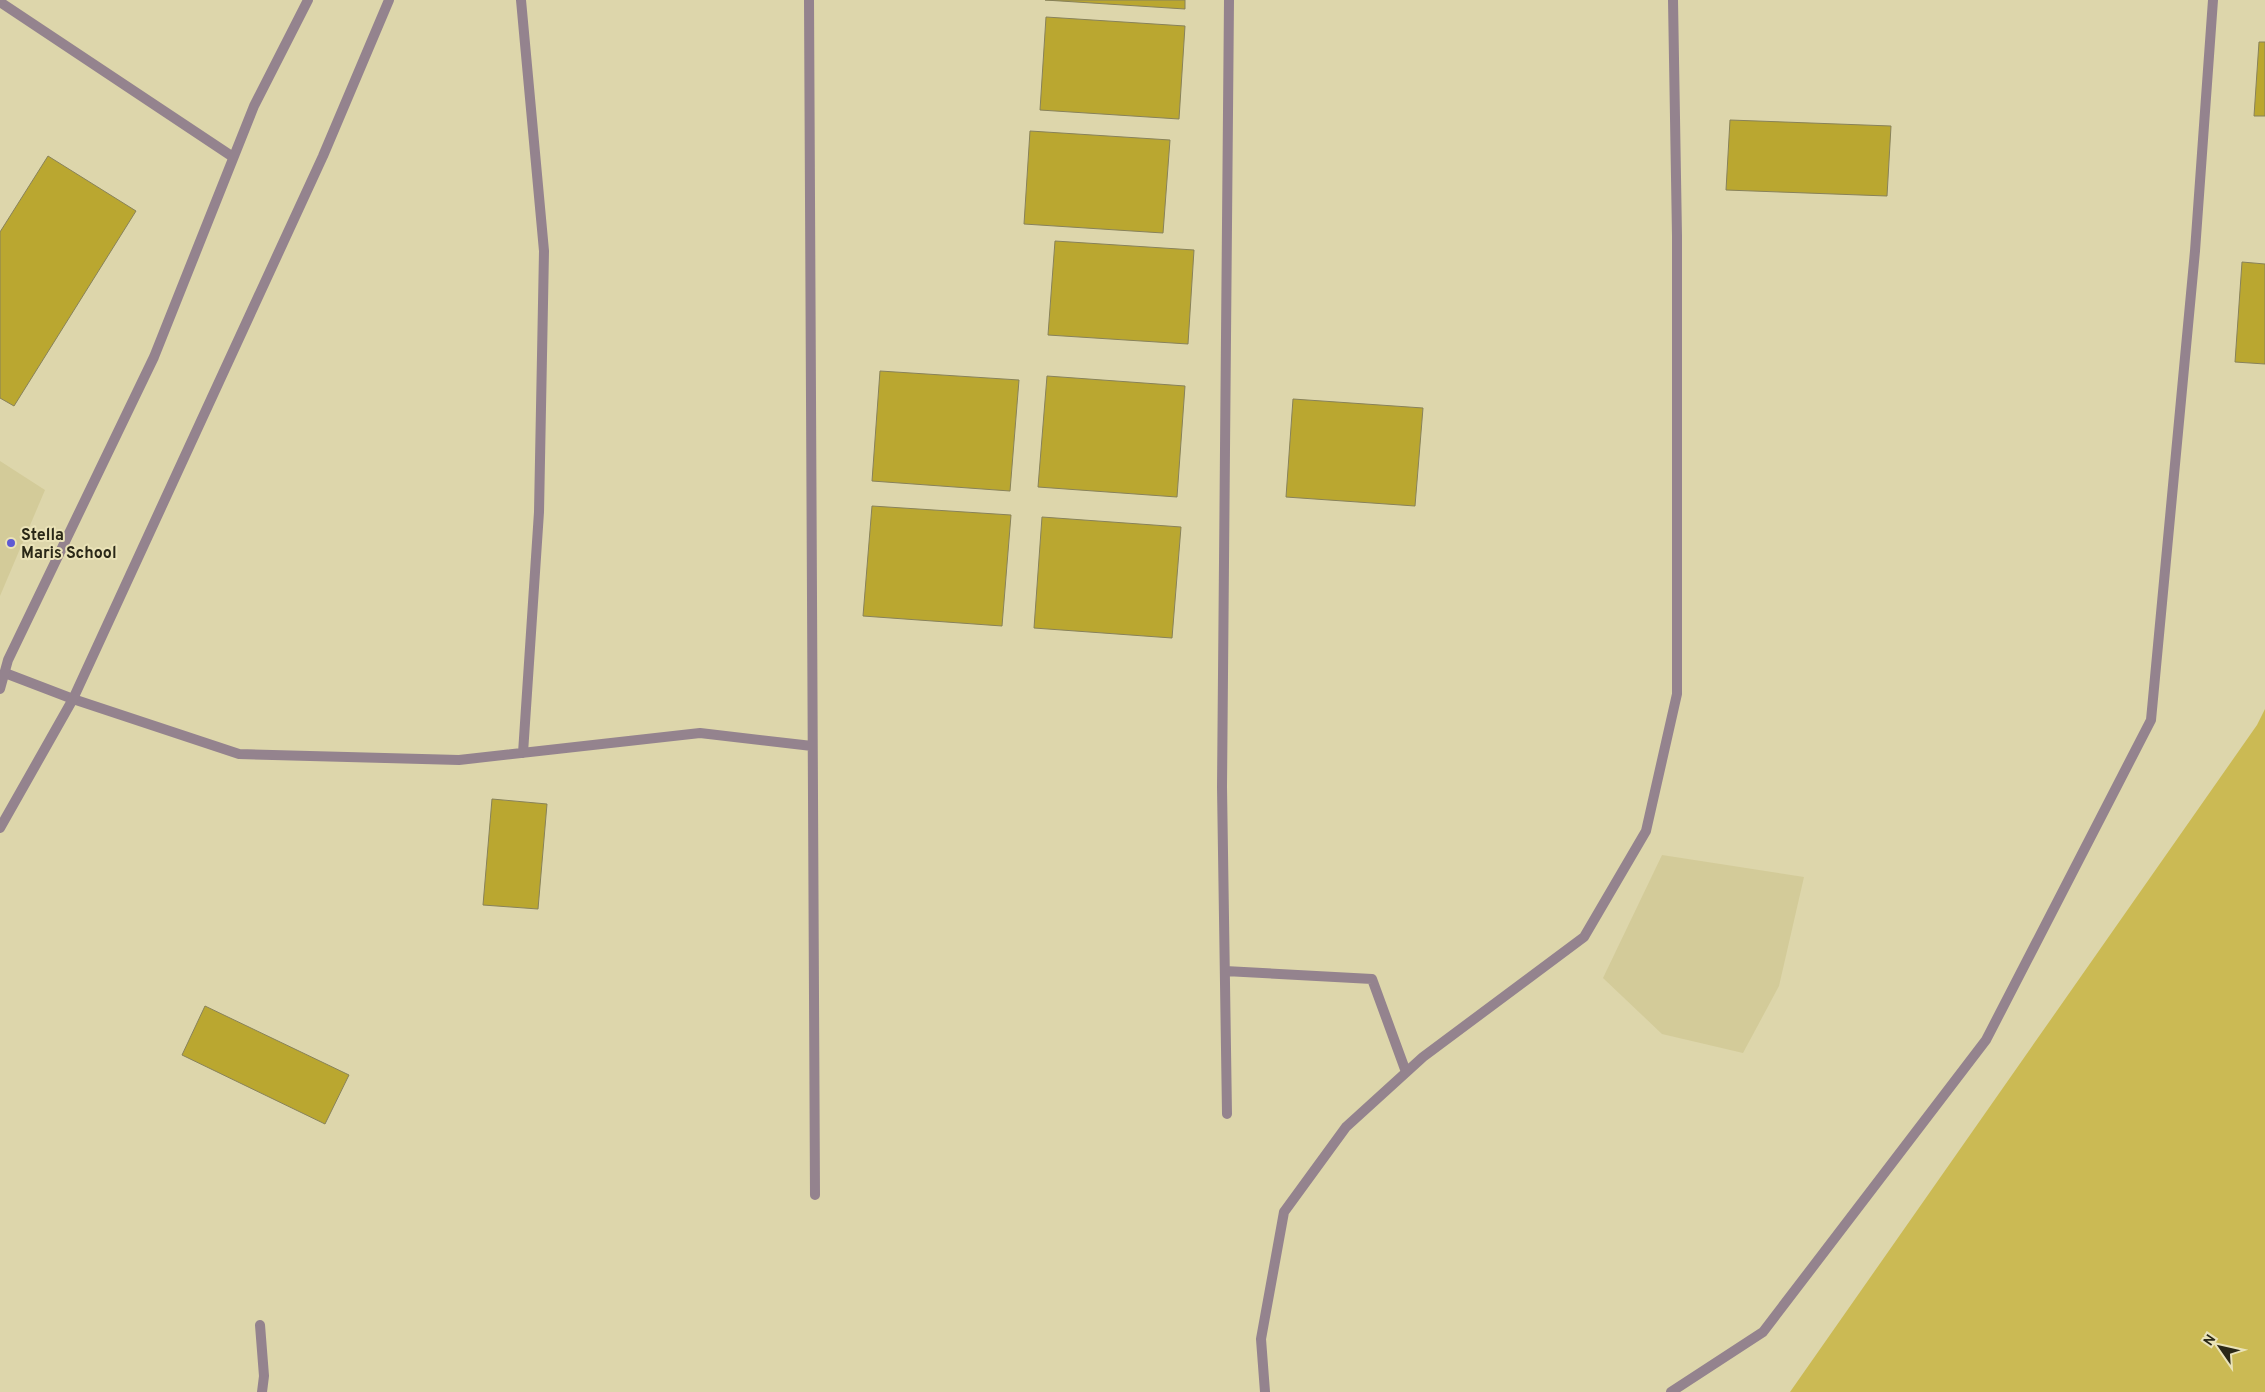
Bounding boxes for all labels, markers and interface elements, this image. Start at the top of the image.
place label: Stella Maris School [21,526,117,564]
marker: Stella Maris School [5,537,17,549]
north arrow [2195,1322,2245,1372]
text: N [2201,1332,2220,1349]

